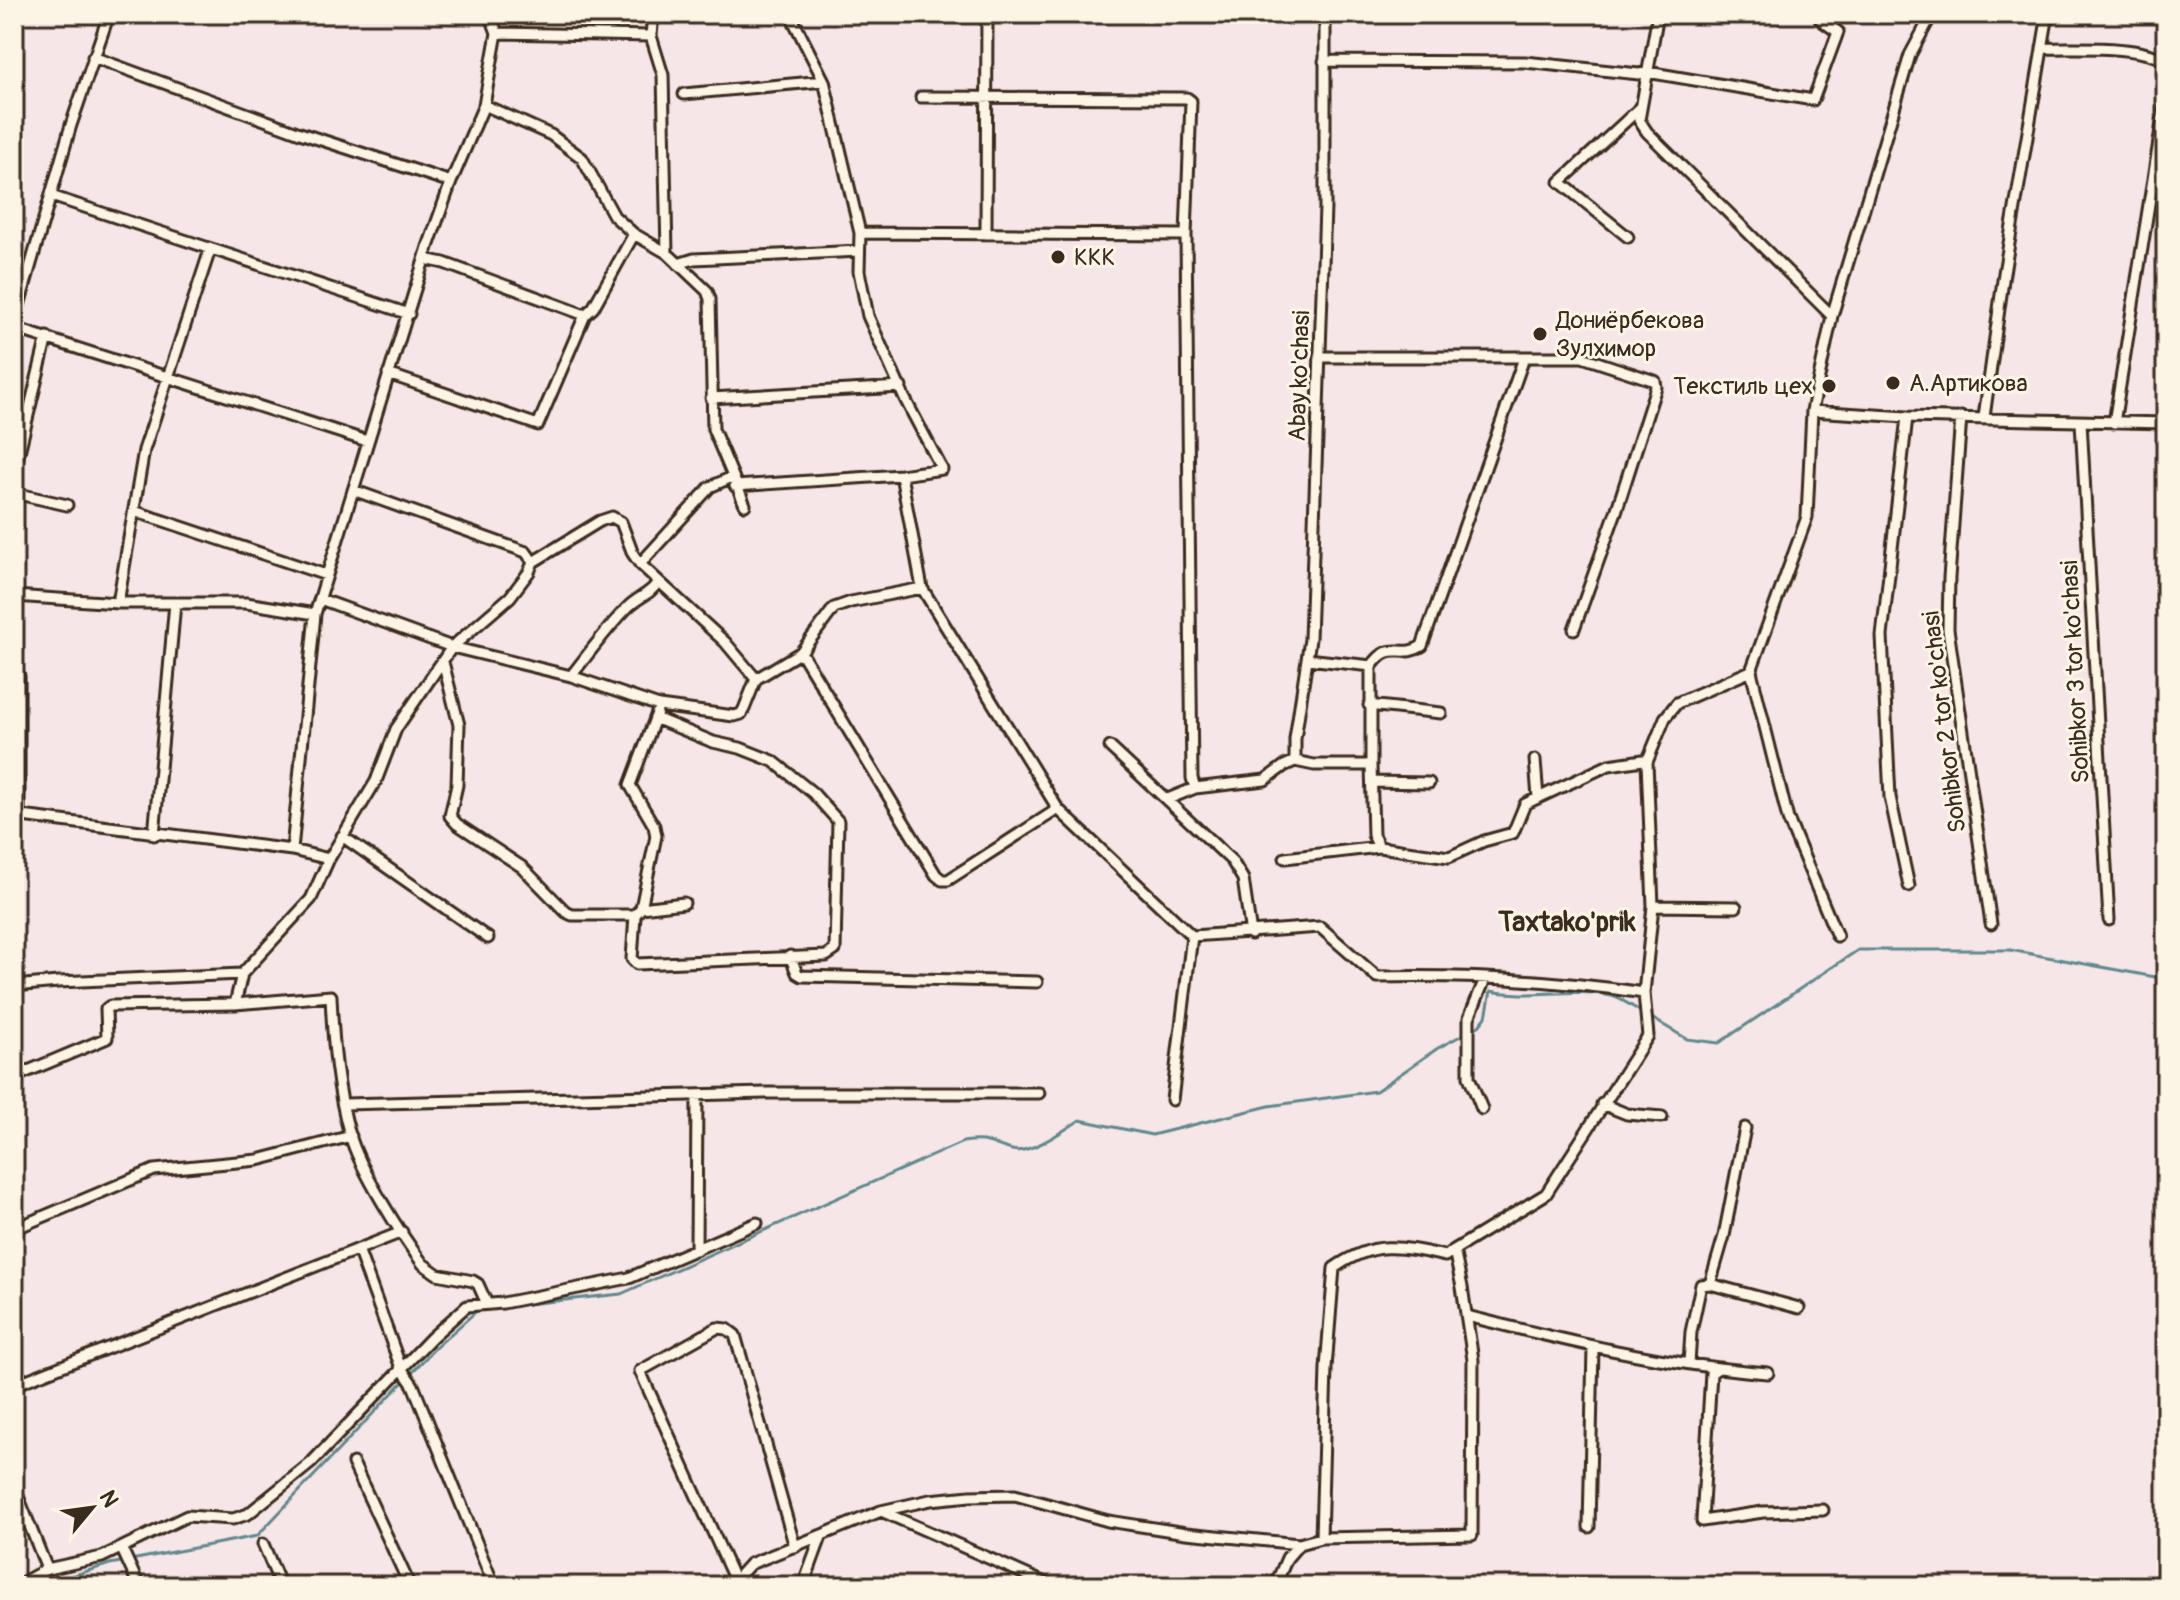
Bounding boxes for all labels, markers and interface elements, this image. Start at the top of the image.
place label: ККК [1074,243,1115,272]
marker: ККК [1049,248,1067,266]
place label: Дониёрбекова Зулхимор [1555,306,1704,363]
street label: Abay ko'chasi [1283,310,1316,442]
marker: Дониёрбекова Зулхимор [1531,325,1549,343]
place label: А.Артикова [1909,369,2028,398]
place label: Текстиль цех [1673,372,1813,401]
marker: А.Артикова [1884,374,1902,392]
marker: Текстиль цех [1820,377,1838,395]
street label: Sohibkor 3 tor ko'chasi [2055,560,2096,784]
street label: Sohibkor 2 tor ko'chasi [1916,609,1972,835]
district label: Taxtako'prik [1497,905,1636,940]
north arrow [52,1468,132,1548]
text: N [93,1485,125,1512]

